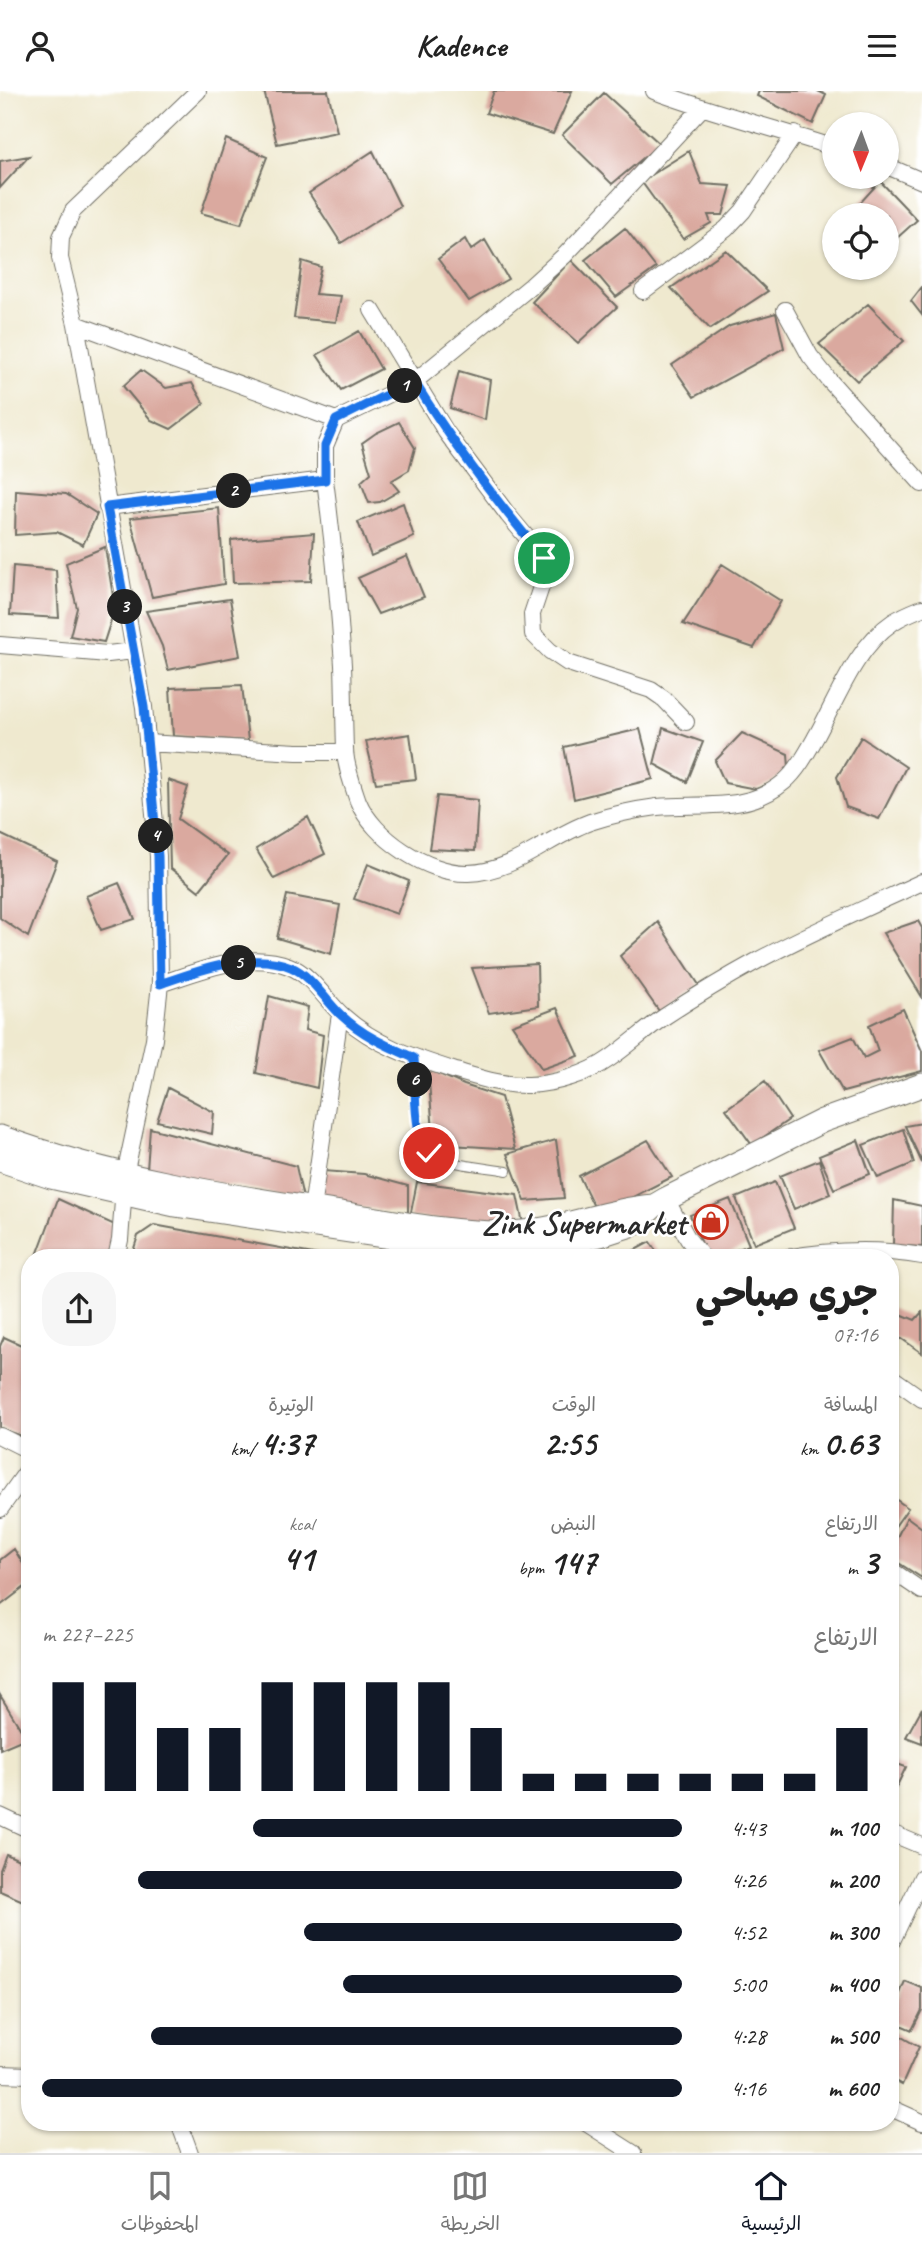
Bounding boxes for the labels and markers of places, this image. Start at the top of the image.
pin: 1 [388,369,422,403]
pin: 2 [216,473,252,509]
pin [514,528,574,588]
pin: 3 [108,589,142,625]
pin: 4 [138,819,174,853]
pin: 5 [222,945,256,981]
pin: 6 [398,1063,432,1097]
pin [399,1123,459,1183]
place label: Zink Supermarket [482,1202,690,1244]
shop icon: Zink Supermarket [692,1203,730,1241]

